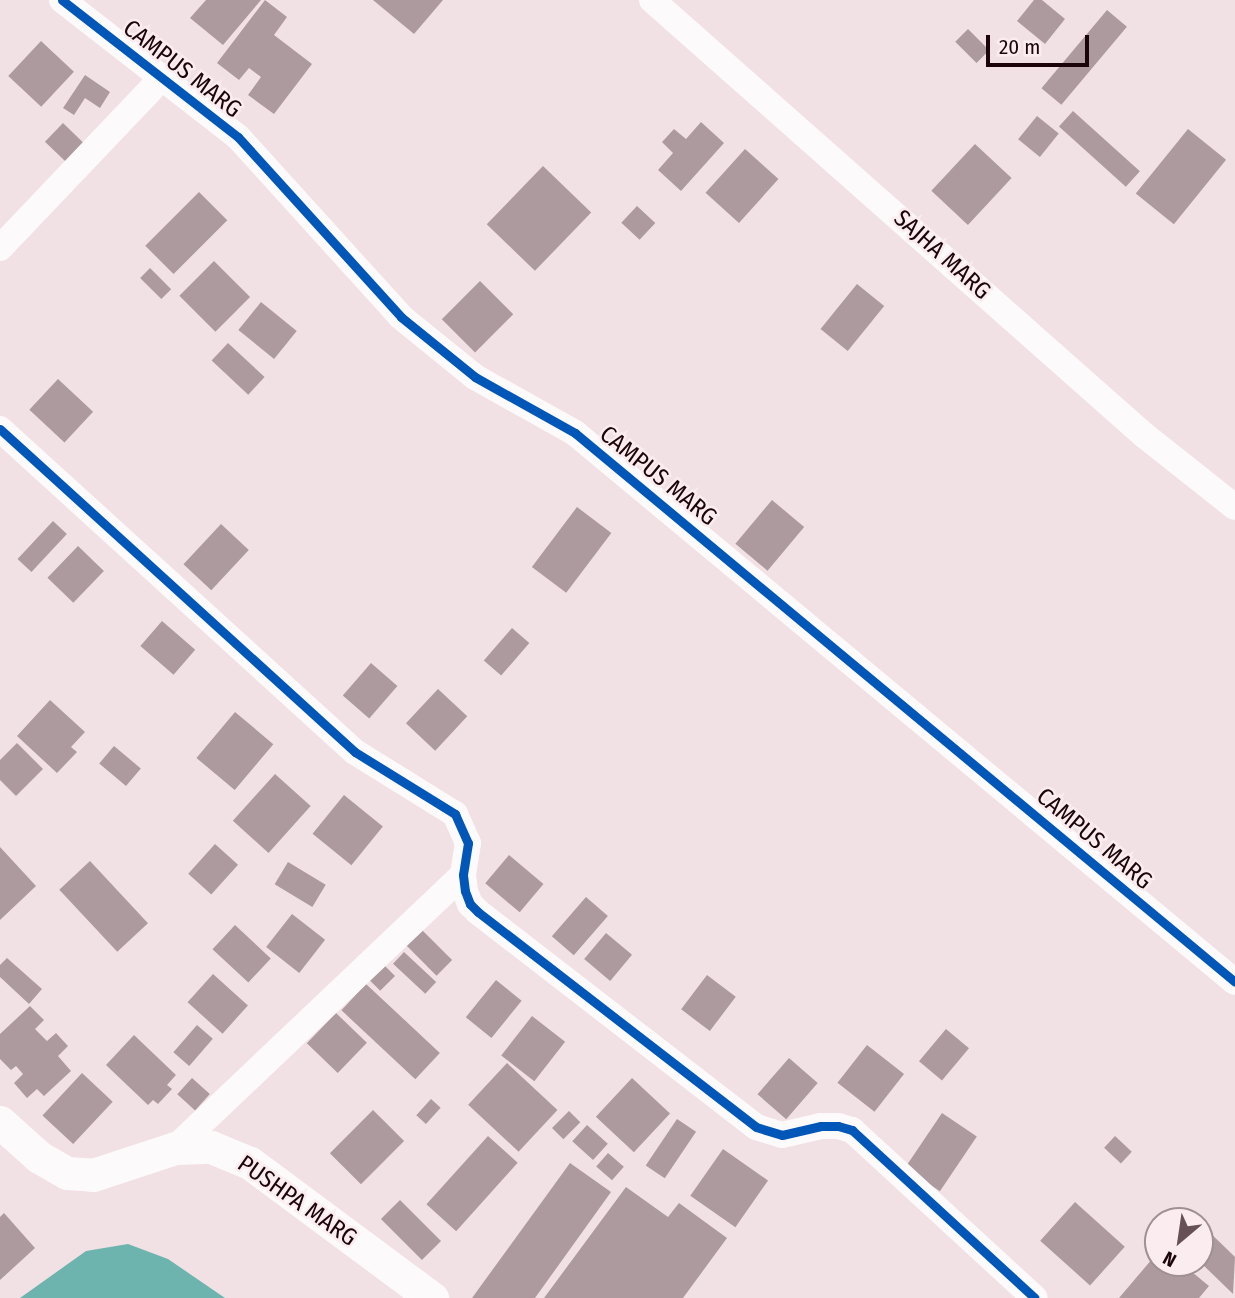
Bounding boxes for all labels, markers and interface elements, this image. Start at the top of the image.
street label: CAMPUS MARG [117,14,247,124]
scale bar [990,21,1093,65]
text: 20 m [999,34,1040,60]
street label: SAJHA MARG [888,204,996,306]
street label: CAMPUS MARG [594,420,722,532]
street label: CAMPUS MARG [1030,782,1158,896]
street label: PUSHPA MARG [232,1149,362,1253]
north arrow [1144,1207,1214,1277]
text: N [1159,1246,1180,1272]

